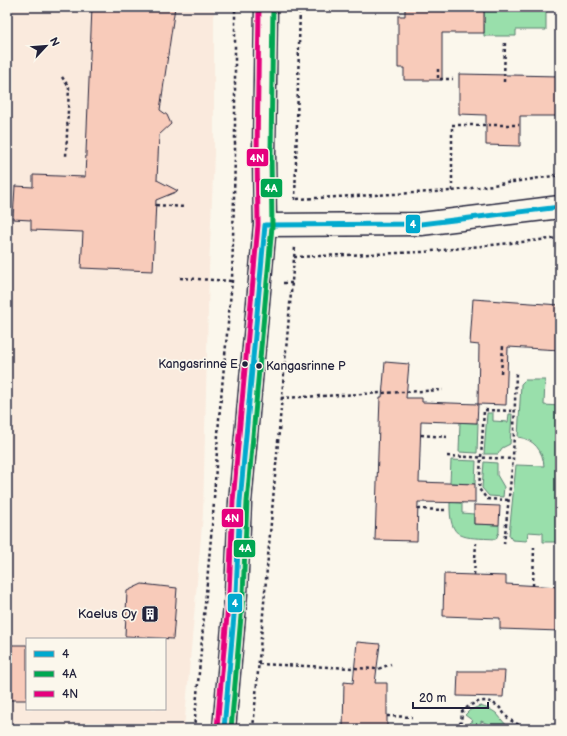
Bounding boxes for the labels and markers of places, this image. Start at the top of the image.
place label: Kangasrinne E [158,357,238,372]
marker: Kangasrinne E [240,359,250,369]
place label: Kangasrinne P [266,359,346,374]
marker: Kangasrinne P [254,361,264,371]
building icon: Kaelus Oy [140,604,160,624]
place label: Kaelus Oy [78,606,137,622]

